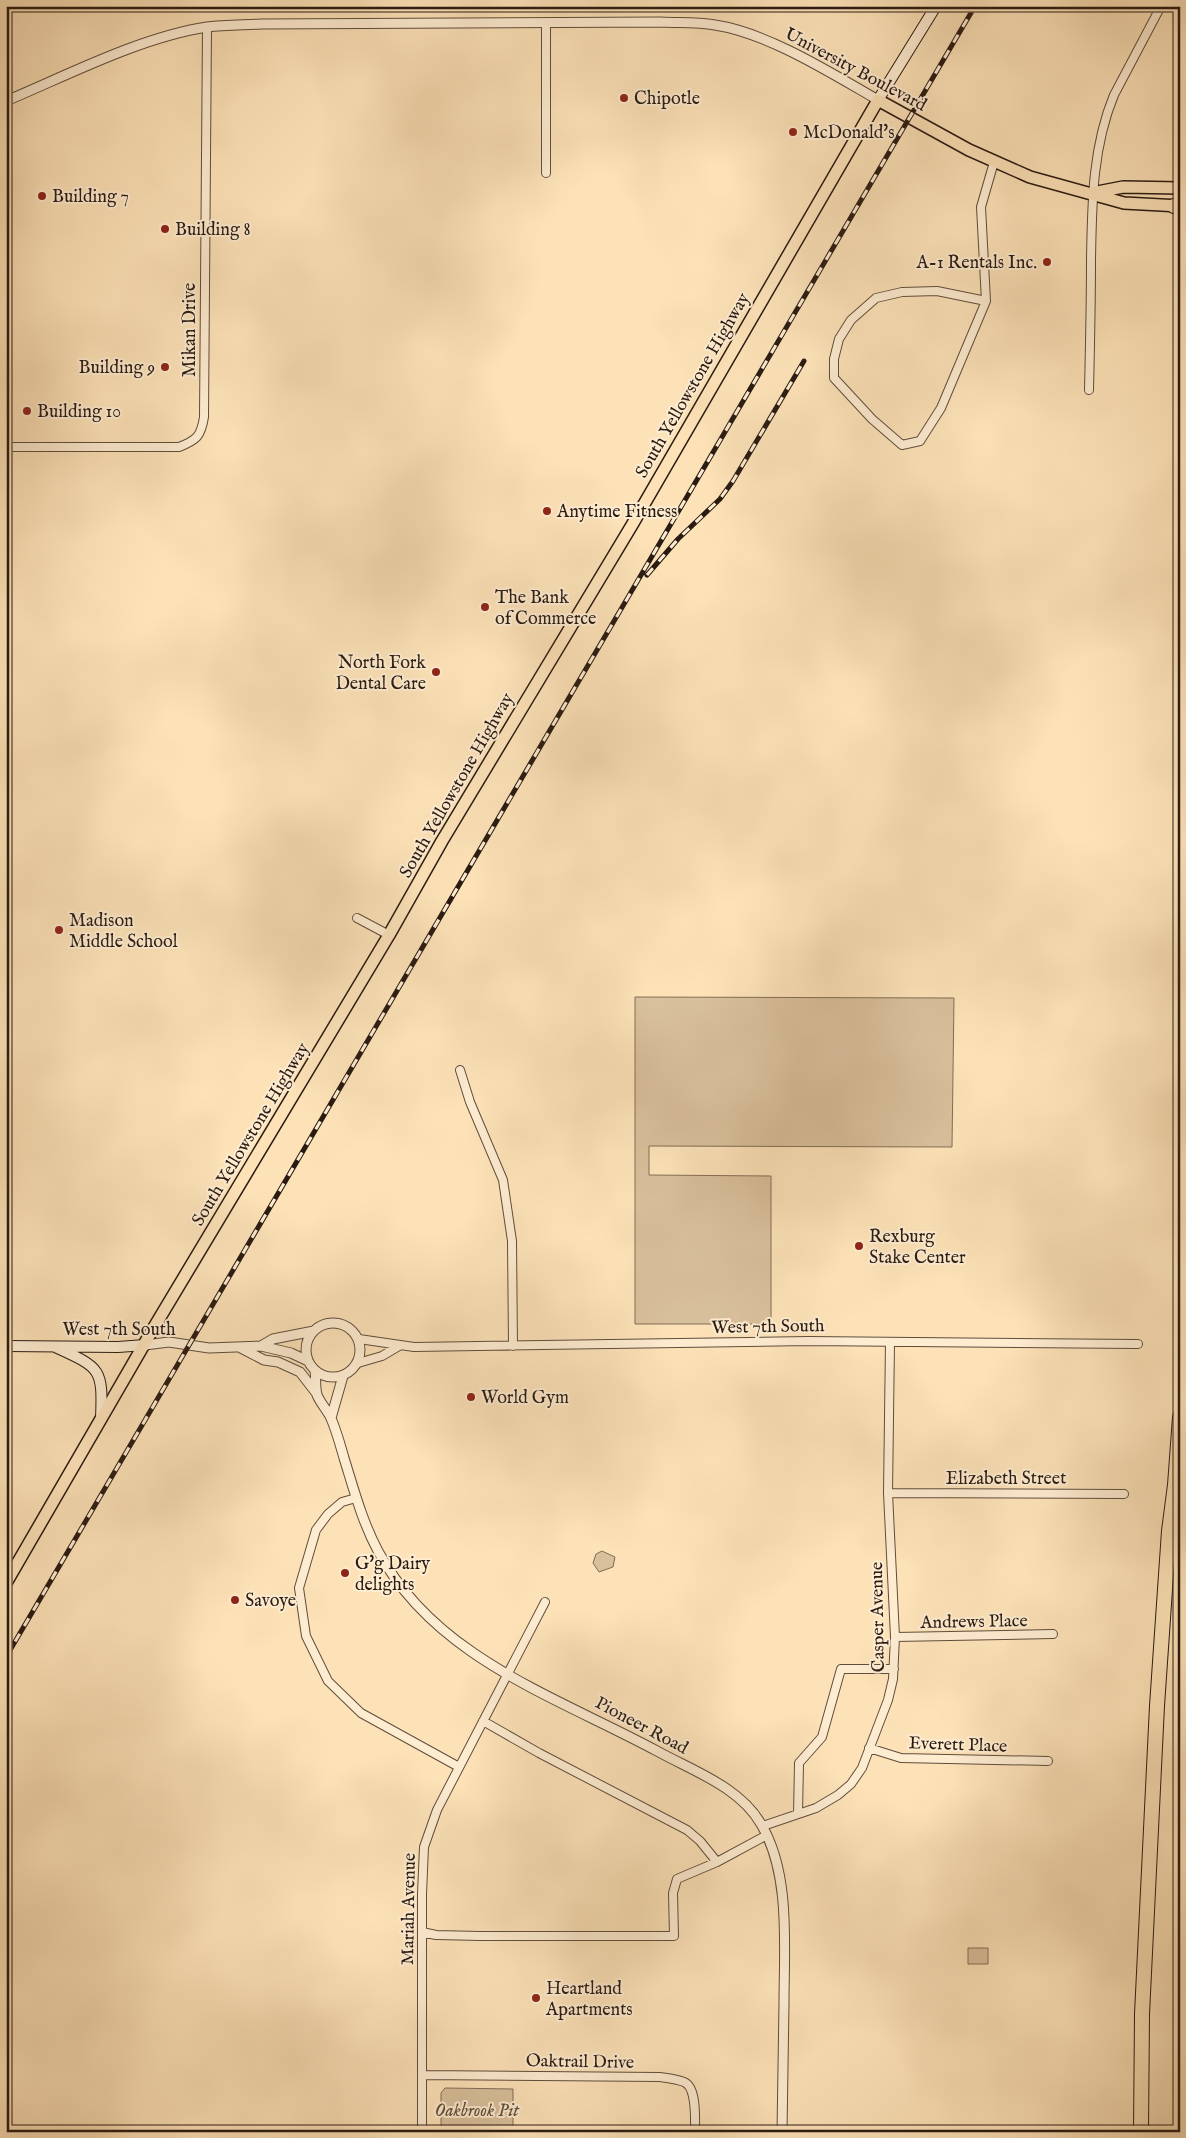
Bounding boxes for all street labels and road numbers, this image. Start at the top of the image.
street label: University Boulevard [780,23,931,118]
street label: Mikan Drive [179,283,202,377]
street label: South Yellowstone Highway [631,289,756,482]
street label: South Yellowstone Highway [395,689,520,882]
street label: South Yellowstone Highway [187,1039,315,1231]
street label: West 7th South [711,1315,825,1340]
street label: West 7th South [62,1319,176,1342]
street label: Elizabeth Street [946,1468,1066,1491]
street label: Casper Avenue [866,1562,891,1672]
street label: Andrews Place [919,1610,1028,1635]
street label: Pioneer Road [591,1692,692,1761]
street label: Everett Place [908,1732,1008,1759]
street label: Mariah Avenue [397,1853,422,1965]
street label: Oaktrail Drive [526,2050,634,2075]

